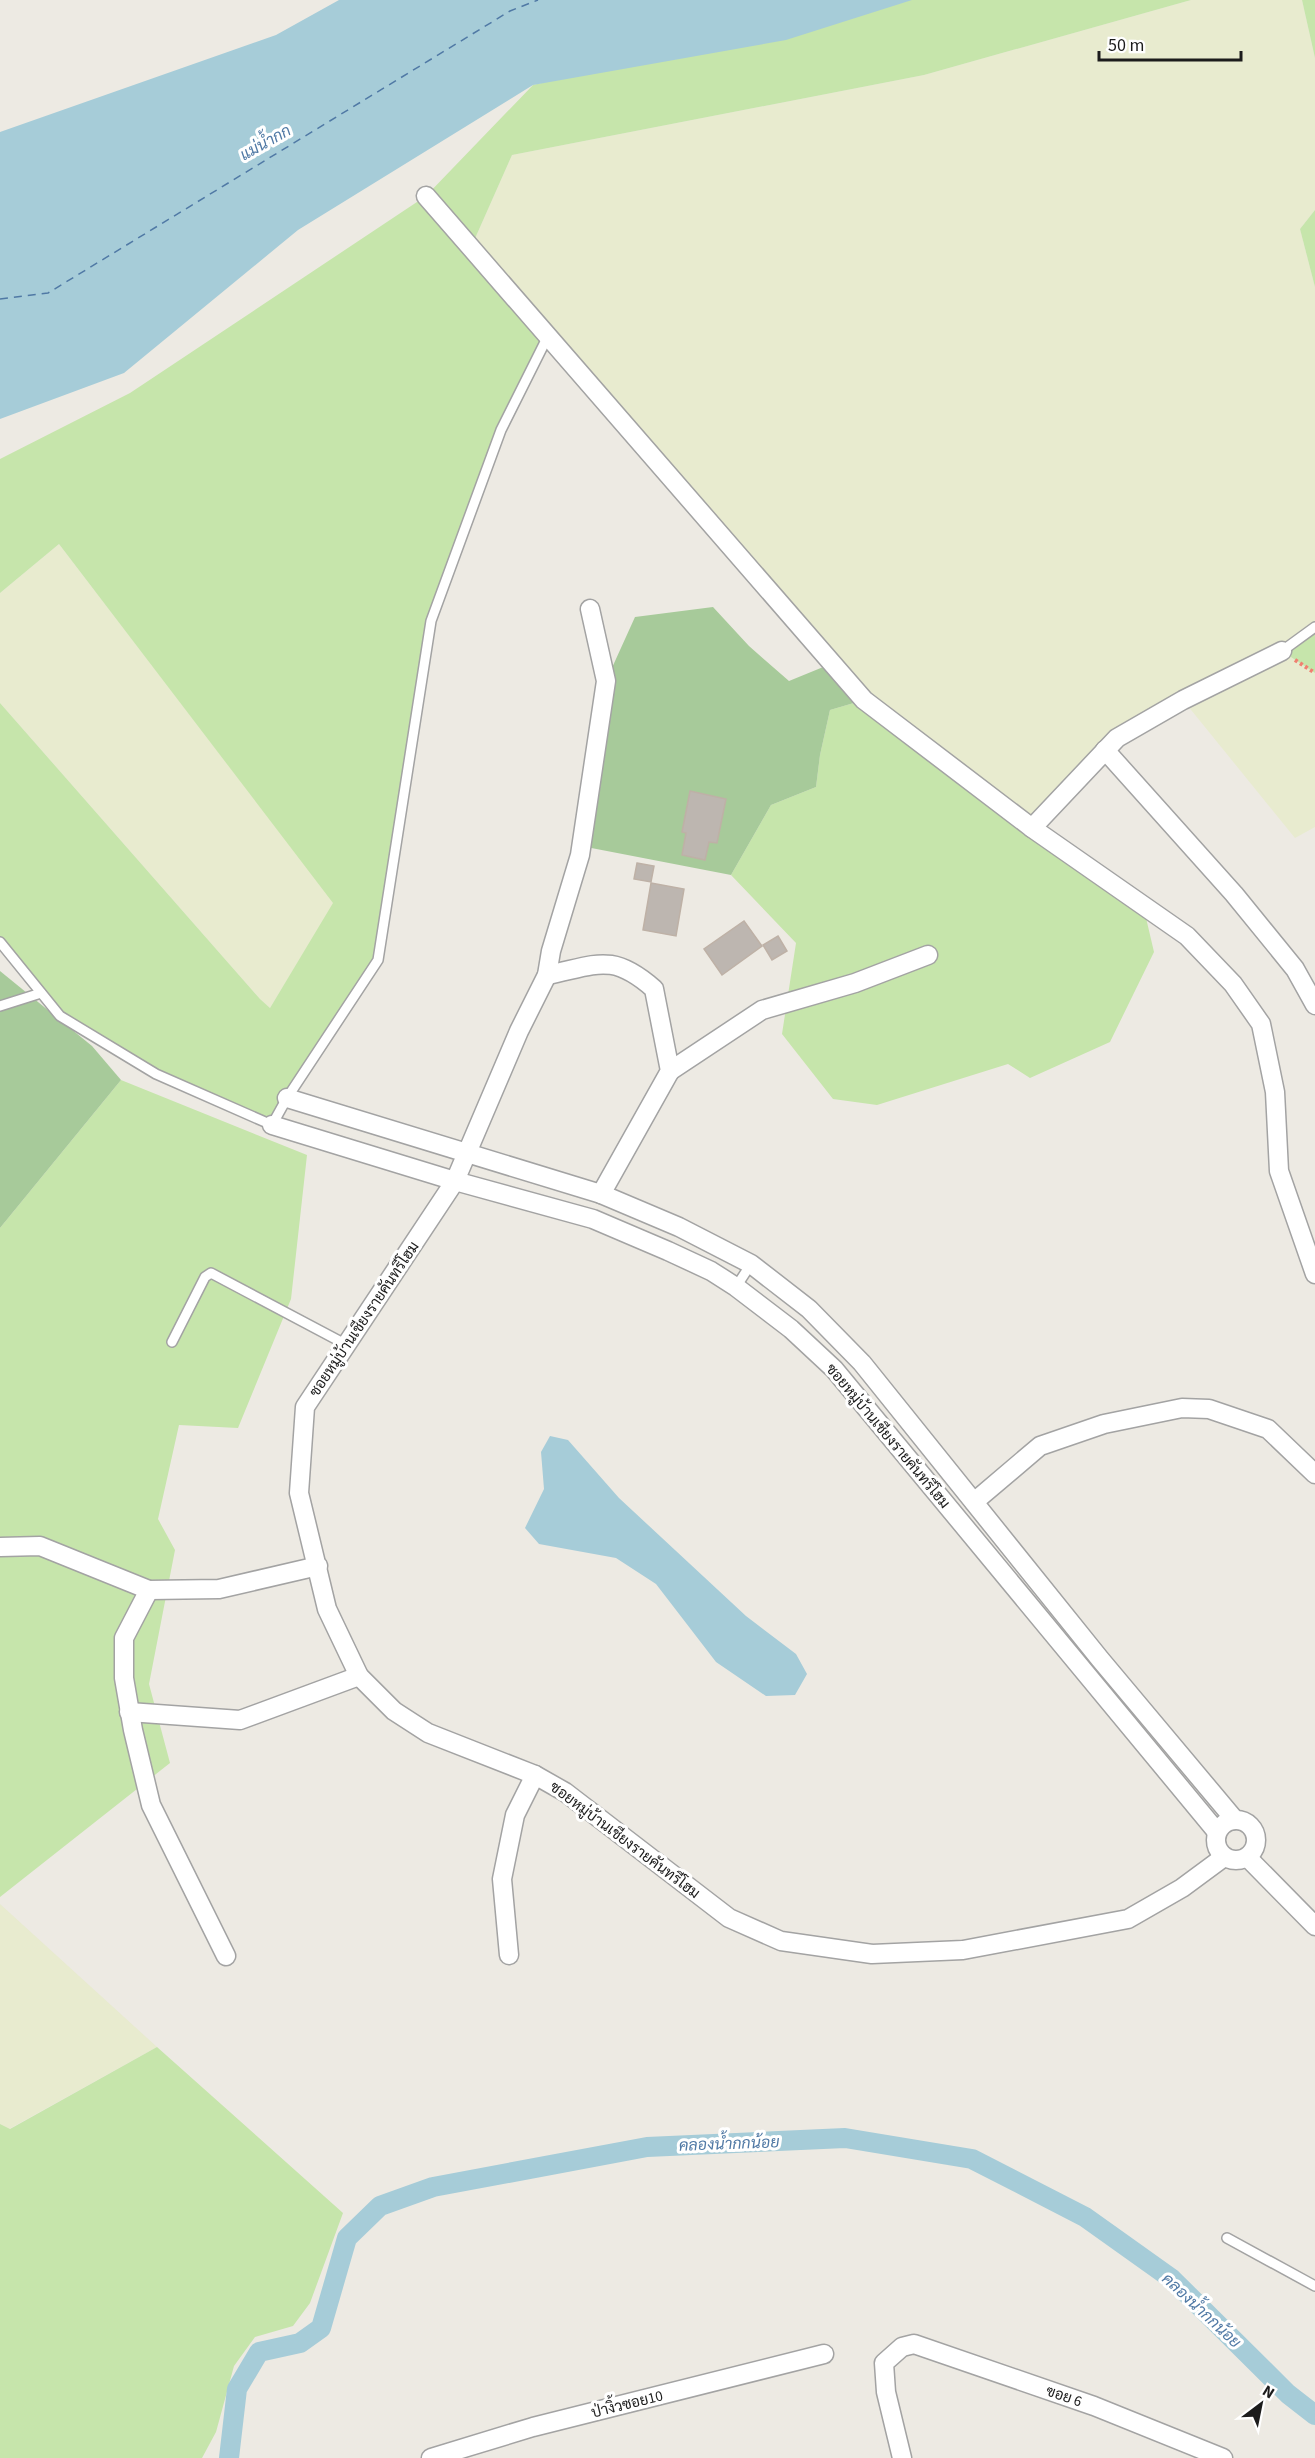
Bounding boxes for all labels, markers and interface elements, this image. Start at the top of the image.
scale bar [1099,24,1242,62]
text: 50 m [1108,33,1144,58]
water label: แม่น้ำกก [234,116,295,166]
street label: ซอยหมู่บ้านเชียงรายคันทรีโฮม [304,1237,424,1401]
street label: ซอยหมู่บ้านเชียงรายคันทรีโฮม [821,1359,955,1513]
street label: ซอยหมู่บ้านเชียงรายคันทรีโฮม [545,1777,704,1904]
water label: คลองน้ำกกน้อย [678,2127,780,2157]
water label: คลองน้ำกกน้อย [1157,2265,1248,2353]
north arrow [1231,2374,1291,2434]
text: N [1258,2380,1279,2404]
street label: ป่างิ้วซอย10 [588,2381,665,2424]
street label: ฃอย 6 [1043,2381,1085,2412]

